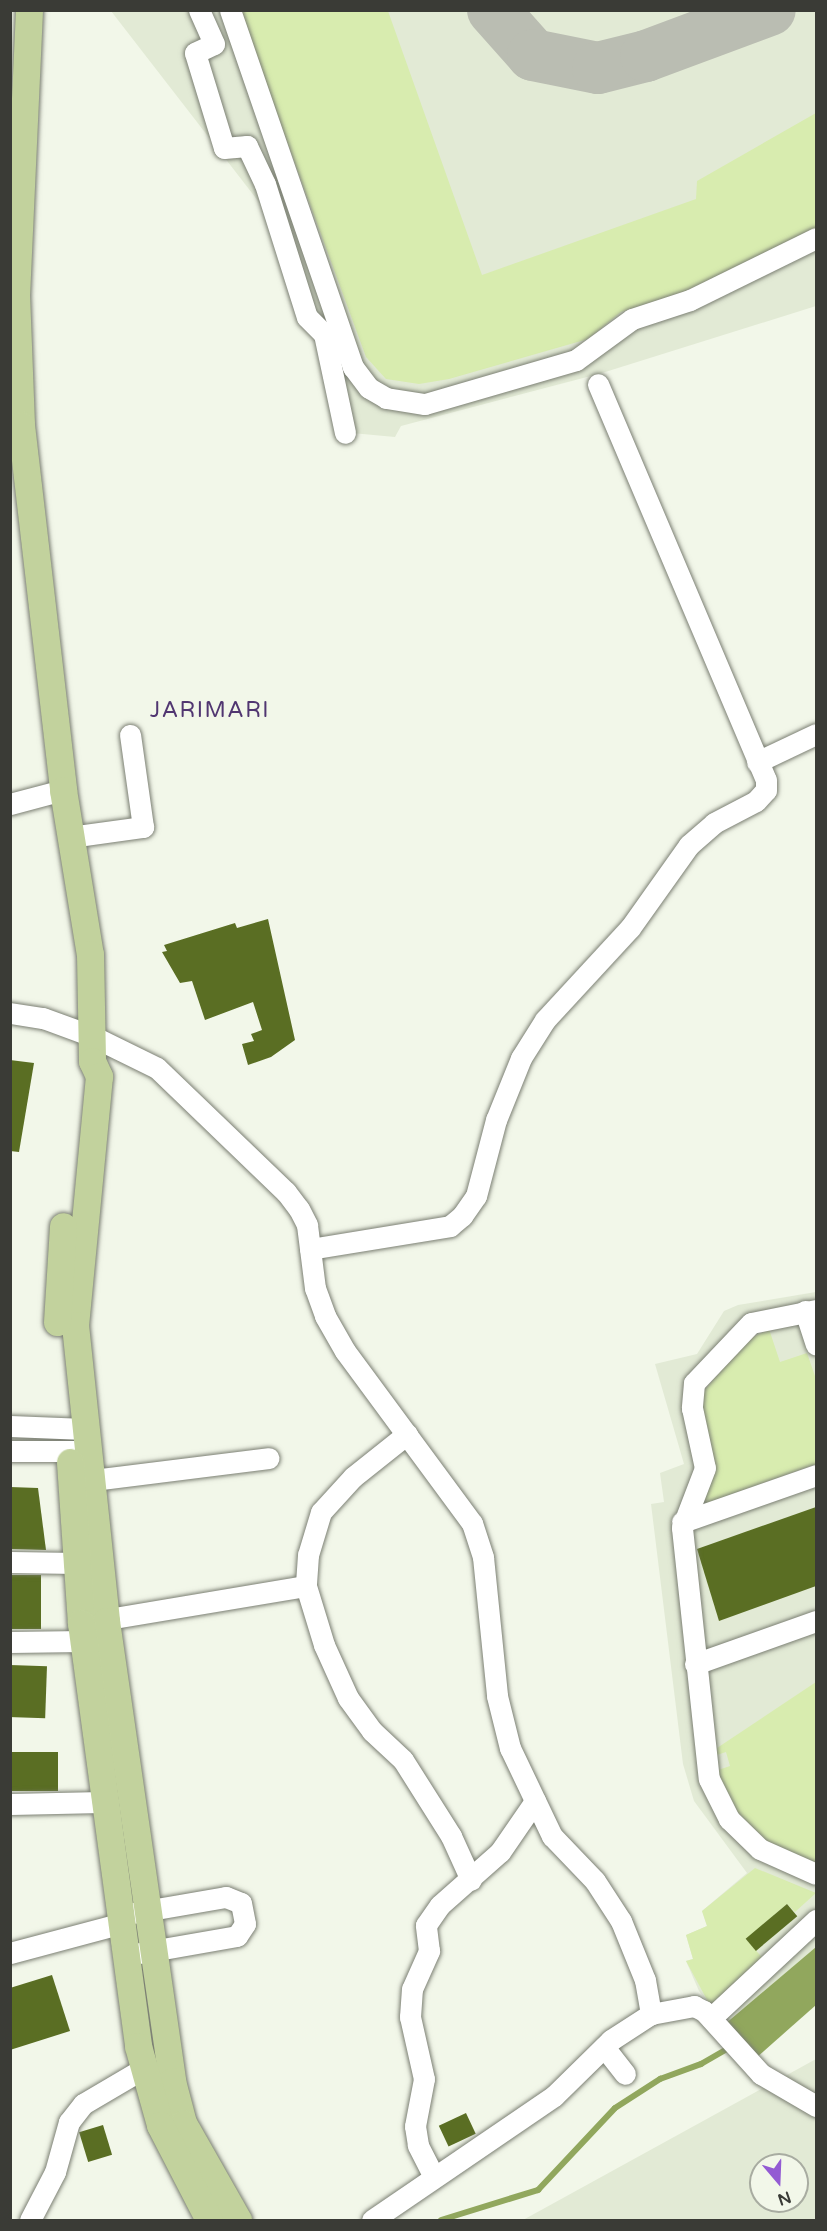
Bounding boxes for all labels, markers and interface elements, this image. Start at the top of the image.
district label: JARIMARI [150,698,270,724]
north arrow [749,2153,809,2213]
text: N [775,2187,794,2210]

